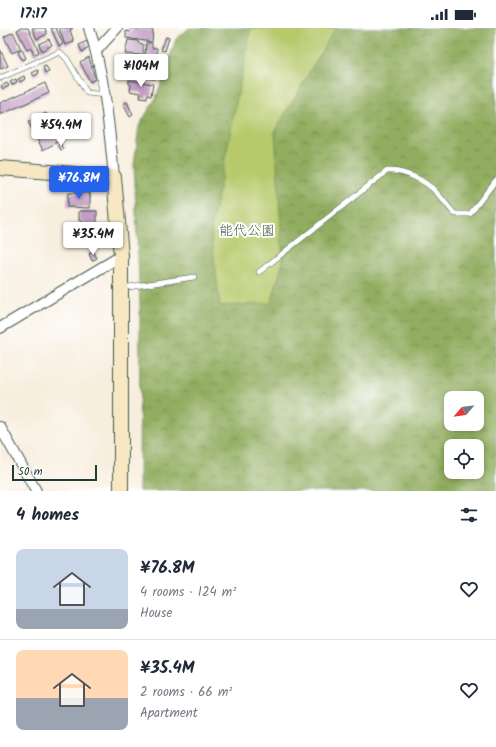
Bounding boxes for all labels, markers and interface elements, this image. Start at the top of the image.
text: 17:17 [20,2,47,26]
pin: ¥104M [113,54,169,88]
text: ¥104M [123,56,159,77]
pin: ¥54.4M [28,113,94,147]
text: ¥54.4M [40,115,82,136]
pin: ¥76.8M [46,166,112,200]
text: ¥76.8M [58,168,100,189]
park label: 能代公園 [219,220,275,242]
pin: ¥35.4M [60,222,126,256]
text: ¥35.4M [72,224,114,245]
north arrow [444,391,484,431]
map controls [444,391,484,479]
button: locate [444,439,484,479]
scale bar [12,463,97,482]
text: 50 m [18,463,43,481]
text: 4 homes [16,502,79,529]
icon: filters [458,504,480,526]
text: ¥76.8M [140,555,195,582]
icon: home [48,565,96,613]
icon: heart [458,578,480,600]
text: 4 rooms · 124 m² [140,582,236,603]
text: House [140,603,172,624]
text: ¥35.4M [140,655,195,682]
icon: home [48,666,96,714]
icon: heart [458,679,480,701]
text: 2 rooms · 66 m² [140,682,232,703]
text: Apartment [140,703,198,724]

